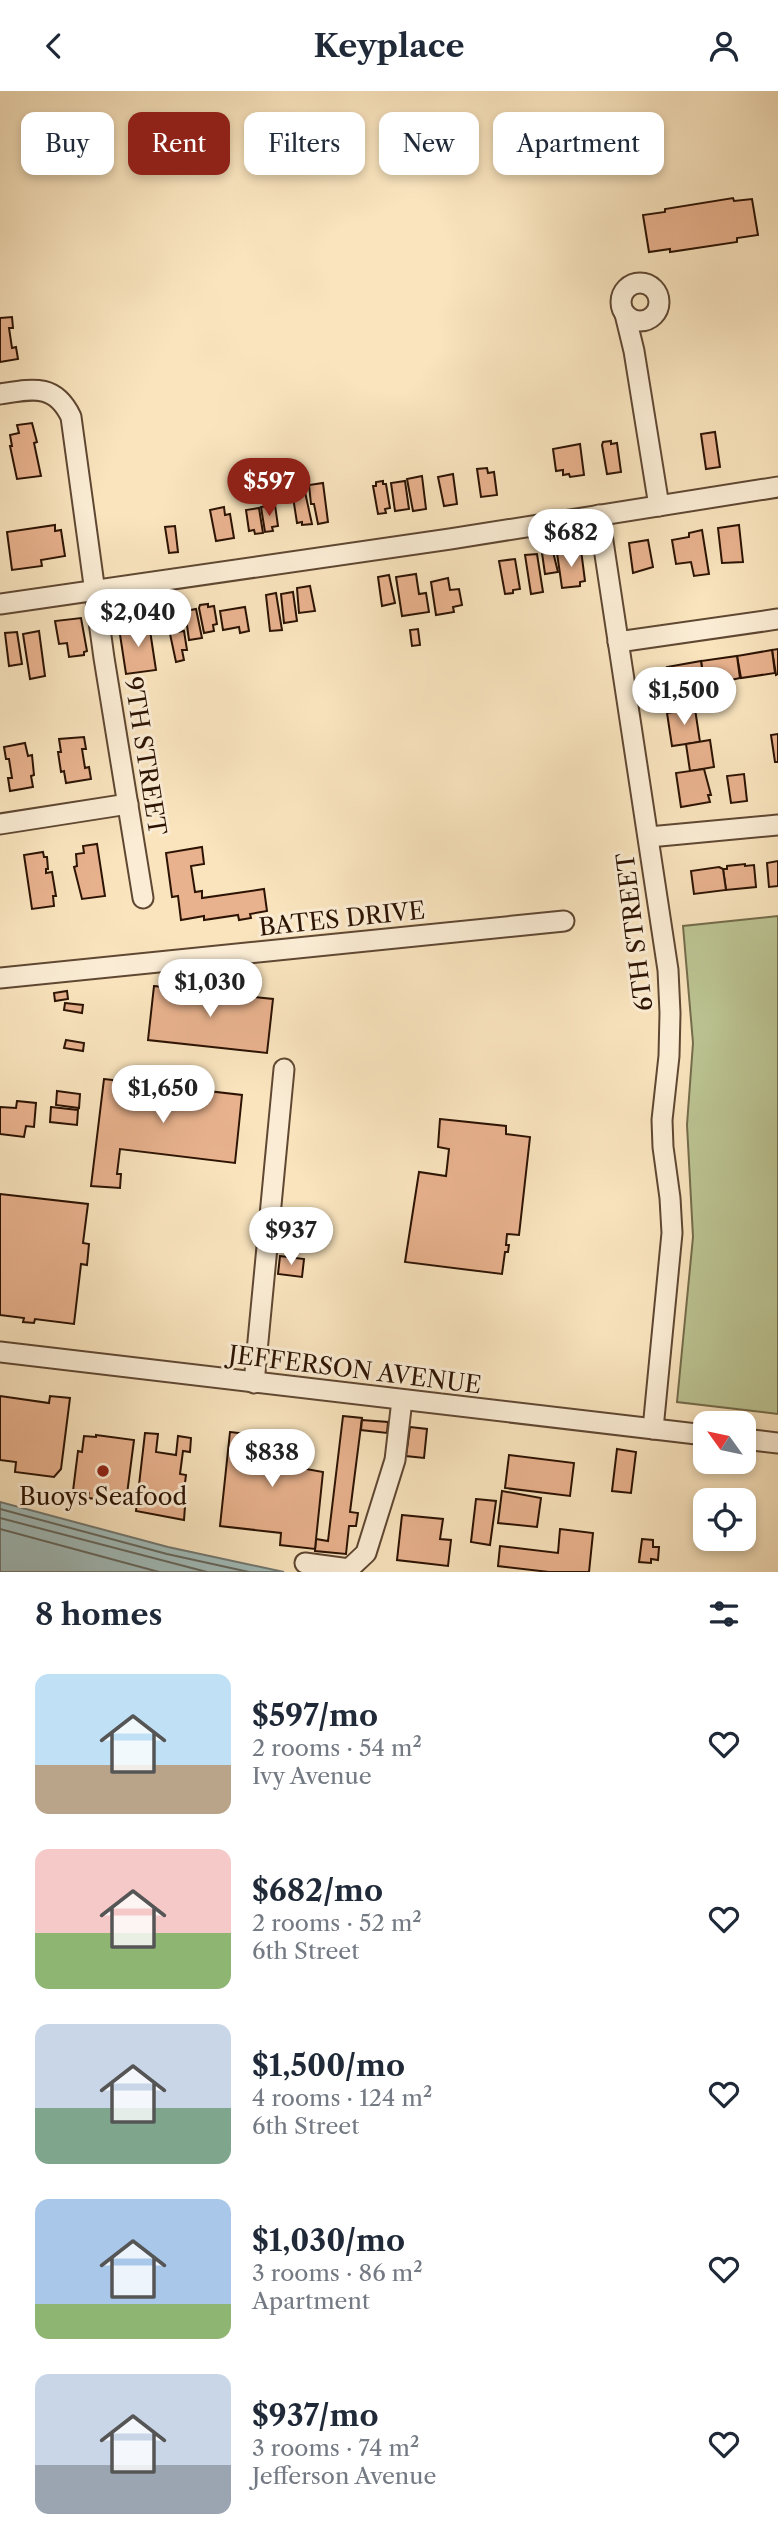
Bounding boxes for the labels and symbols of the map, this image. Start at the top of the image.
pin: $597 [228,459,310,518]
pin: $682 [530,510,612,569]
pin: $2,040 [81,589,195,649]
pin: $1,500 [627,667,741,727]
street label: 9TH STREET [119,675,172,837]
street label: 6TH STREET [610,851,659,1013]
street label: BATES DRIVE [257,895,427,942]
pin: $1,030 [153,960,267,1019]
pin: $1,650 [106,1065,220,1125]
pin: $937 [250,1207,332,1267]
street label: JEFFERSON AVENUE [223,1339,483,1399]
north arrow [693,1411,756,1473]
pin: $838 [231,1429,313,1489]
marker: Buoys Seafood [95,1463,111,1479]
place label: Buoys Seafood [19,1482,187,1511]

